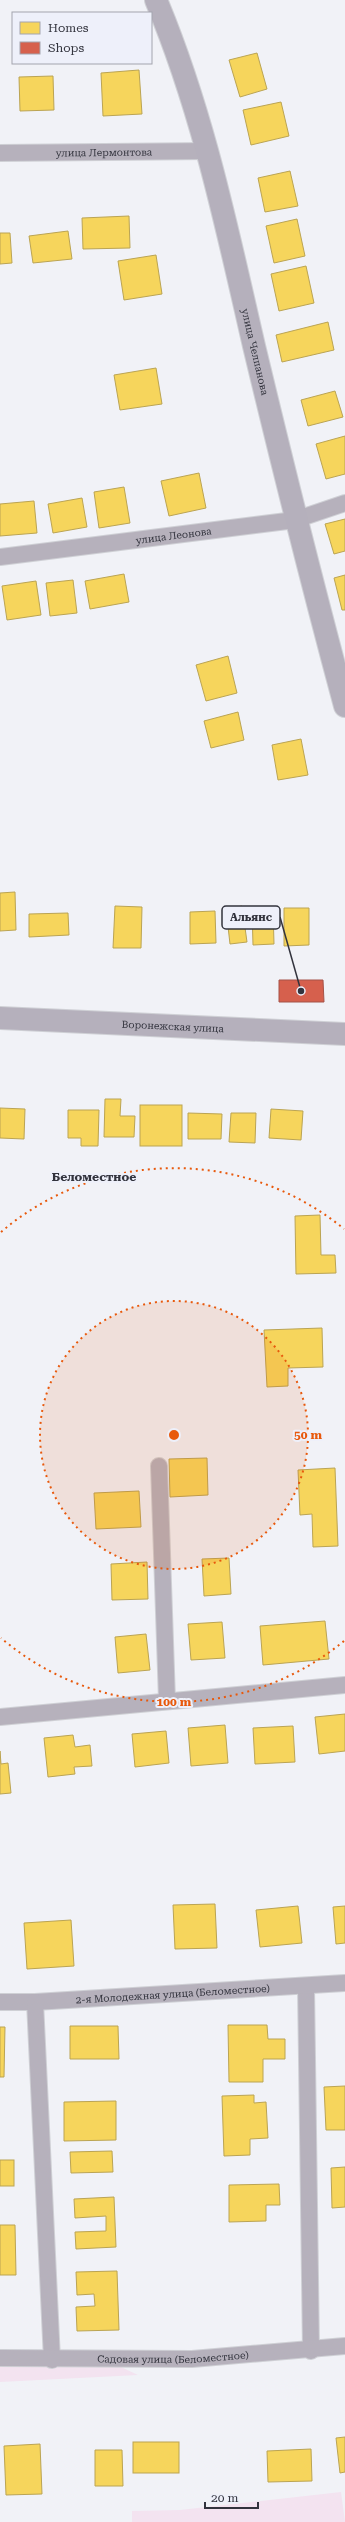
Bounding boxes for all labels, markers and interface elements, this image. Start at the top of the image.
legend [12,12,152,64]
text: Homes [48,21,89,35]
text: Shops [48,41,84,55]
street label: улица Лермонтова [56,147,153,158]
street label: улица Челпанова [240,308,271,397]
street label: улица Леонова [135,525,213,546]
callout: Альянс [222,906,280,929]
text: Альянс [230,911,273,924]
street label: Воронежская улица [122,1019,225,1034]
district label: Беломестное [52,1170,136,1184]
centre of rings [167,1428,181,1442]
text: 50 m [294,1428,322,1442]
text: 100 m [157,1695,192,1709]
street label: 2-я Молодежная улица (Беломестное) [75,1983,270,2005]
street label: Садовая улица (Беломестное) [97,2349,249,2365]
scale bar [205,2484,258,2510]
text: 20 m [211,2491,238,2505]

